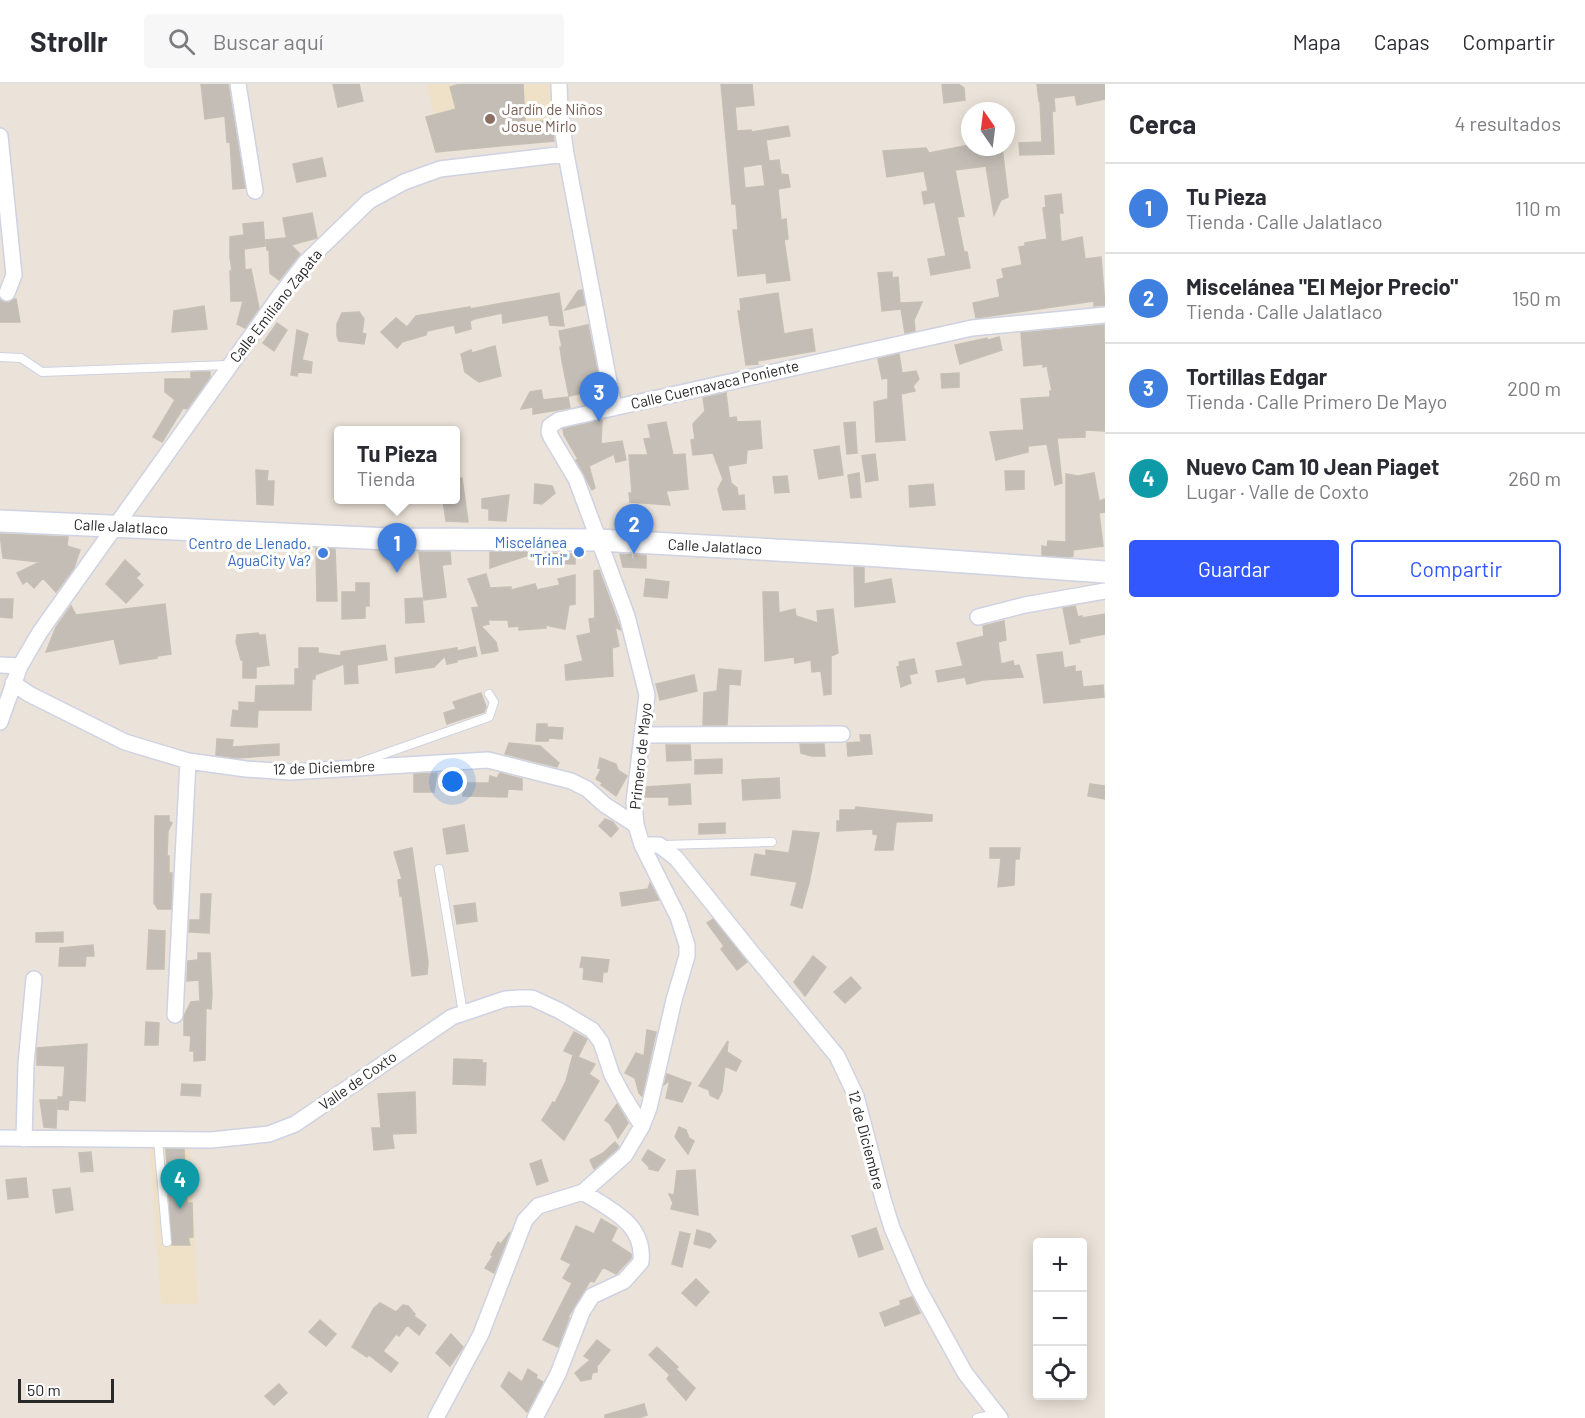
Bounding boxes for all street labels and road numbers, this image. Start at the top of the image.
street label: Calle Emiliano Zapata [225,245,325,366]
street label: Calle Cuernavaca Poniente [629,356,801,412]
street label: Calle Jalatlaco [73,515,169,537]
street label: Calle Jalatlaco [667,535,763,557]
street label: Primero de Mayo [625,702,655,810]
street label: 12 de Diciembre [273,756,375,778]
street label: Valle de Coxto [315,1047,400,1114]
street label: 12 de Diciembre [845,1088,889,1191]

